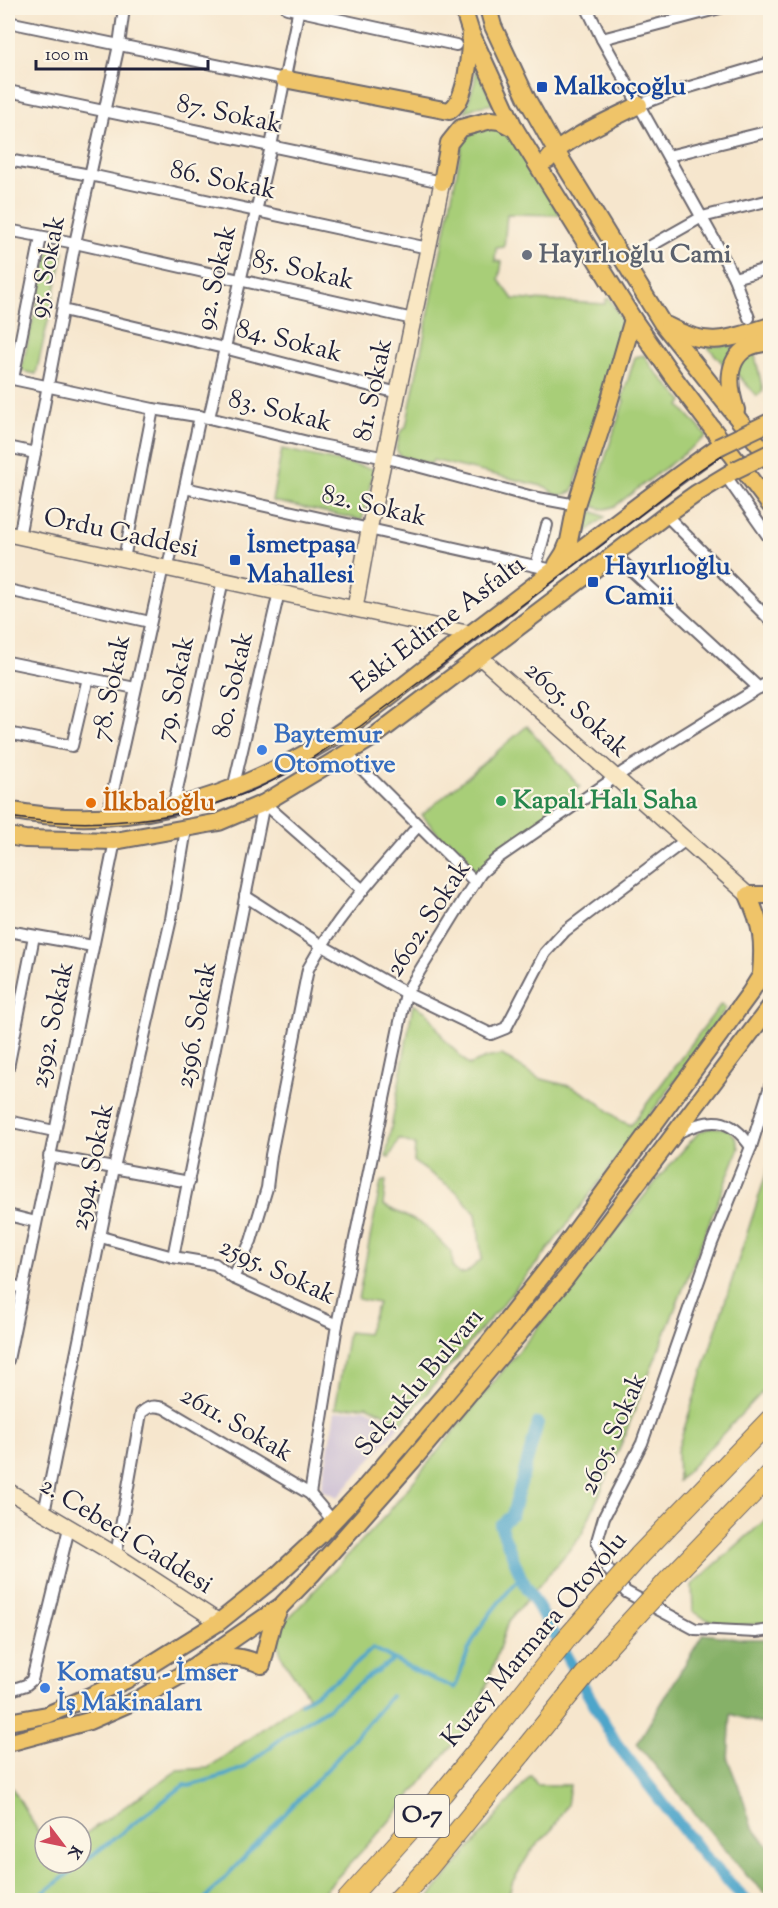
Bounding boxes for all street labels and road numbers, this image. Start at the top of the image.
street label: 87. Sokak [173,86,285,144]
street label: 86. Sokak [167,152,279,210]
street label: 95. Sokak [20,213,76,321]
street label: 92. Sokak [187,222,247,334]
street label: 85. Sokak [248,241,358,301]
street label: 84. Sokak [232,311,346,373]
street label: 81. Sokak [345,335,403,445]
street label: 83. Sokak [224,381,336,443]
street label: 82. Sokak [318,477,430,537]
street label: Ordu Caddesi [40,500,202,568]
street label: Eski Edirne Asfaltı [345,547,533,703]
street label: 80. Sokak [204,628,264,742]
street label: 78. Sokak [83,631,141,745]
street label: 79. Sokak [147,633,205,745]
street label: 2605. Sokak [515,653,637,767]
street label: 2602. Sokak [377,853,481,985]
street label: 2592. Sokak [22,959,84,1091]
street label: 2596. Sokak [167,959,227,1091]
street label: 2594. Sokak [62,1100,124,1234]
street label: 2595. Sokak [213,1229,341,1315]
street label: Selçuklu Bulvarı [347,1301,493,1465]
street label: 2605. Sokak [571,1367,657,1501]
street label: 2611. Sokak [173,1378,299,1472]
street label: 2. Cebeci Caddesi [32,1468,220,1604]
street label: Kuzey Marmara Otoyolu [434,1524,636,1756]
road number: O-7 [395,1795,449,1837]

